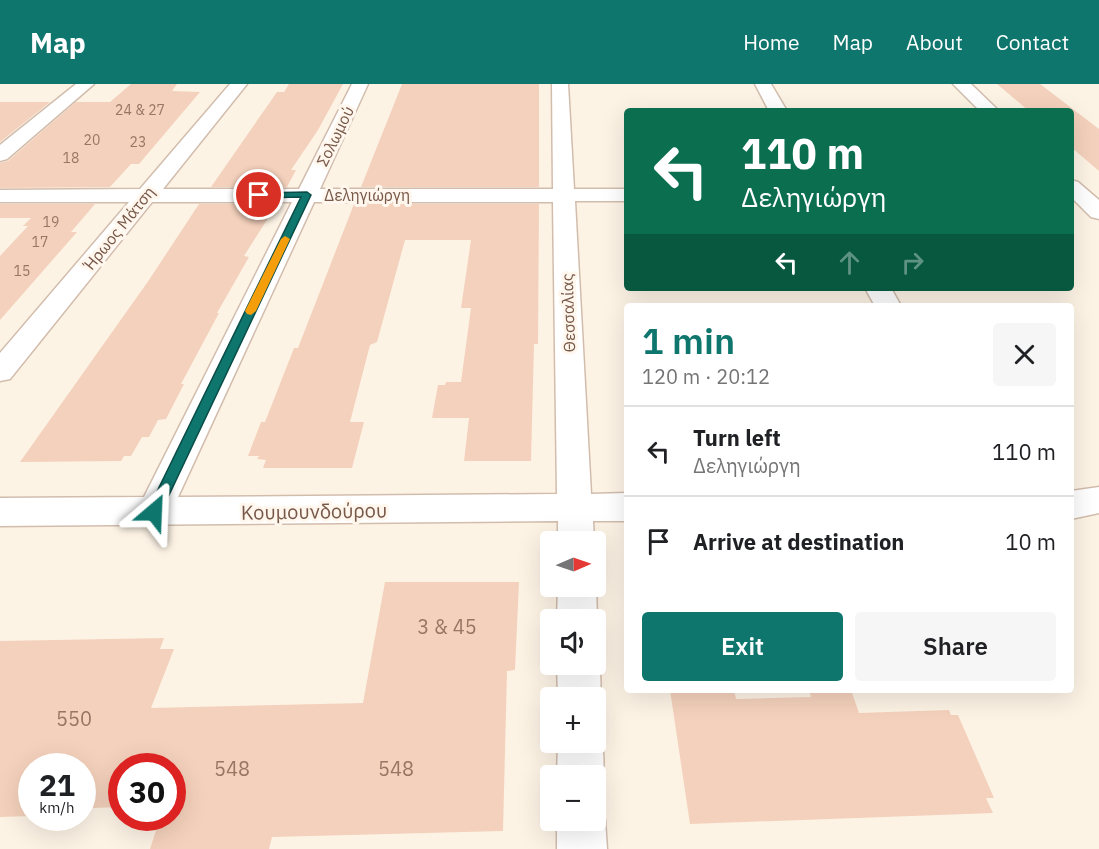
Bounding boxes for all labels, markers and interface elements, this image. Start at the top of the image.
text: Map [30,24,86,61]
text: Home [743,28,800,56]
text: Map [833,28,873,56]
text: About [906,28,963,56]
text: Contact [996,28,1069,56]
house number: 24 & 27 [115,101,165,119]
street label: Σολωμού [312,103,358,169]
text: 110 m [741,126,864,181]
house number: 20 [84,131,100,149]
icon: left [642,132,720,210]
house number: 23 [130,133,146,151]
house number: 18 [63,149,79,167]
pin [233,169,284,220]
icon: arrive [242,178,275,211]
text: Δεληγιώργη [741,179,886,214]
street label: Ήρωος Μάτση [78,182,159,275]
street label: Δεληγιώργη [324,185,410,205]
house number: 19 [43,213,59,231]
house number: 17 [32,233,48,251]
icon: left [770,246,803,279]
icon: ahead [833,246,866,279]
icon: right [896,246,929,279]
house number: 15 [14,262,30,280]
street label: Θεσσαλίας [557,273,579,353]
text: 1 min [642,317,735,364]
button: close [993,323,1056,386]
text: 120 m · 20:12 [642,363,770,390]
text: Turn left [693,423,781,452]
icon: left [642,435,675,468]
text: 110 m [992,437,1056,466]
text: Δεληγιώργη [693,452,801,479]
position arrow [122,480,186,544]
street label: Κουμουνδούρου [241,496,387,526]
icon: arrive [642,525,675,558]
text: Arrive at destination [693,527,904,556]
text: 10 m [1005,527,1056,556]
north arrow [540,531,606,597]
map controls [540,531,606,831]
button: sound [540,609,606,675]
button: Exit [642,612,843,681]
button: Share [855,612,1056,681]
house number: 3 & 45 [417,613,477,640]
button: + [540,687,606,753]
house number: 550 [56,705,92,732]
speed limit sign: 30 [108,753,186,831]
house number: 548 [214,755,250,782]
house number: 548 [378,755,414,782]
text: 21 [39,765,75,804]
button: − [540,765,606,831]
text: km/h [39,798,75,817]

